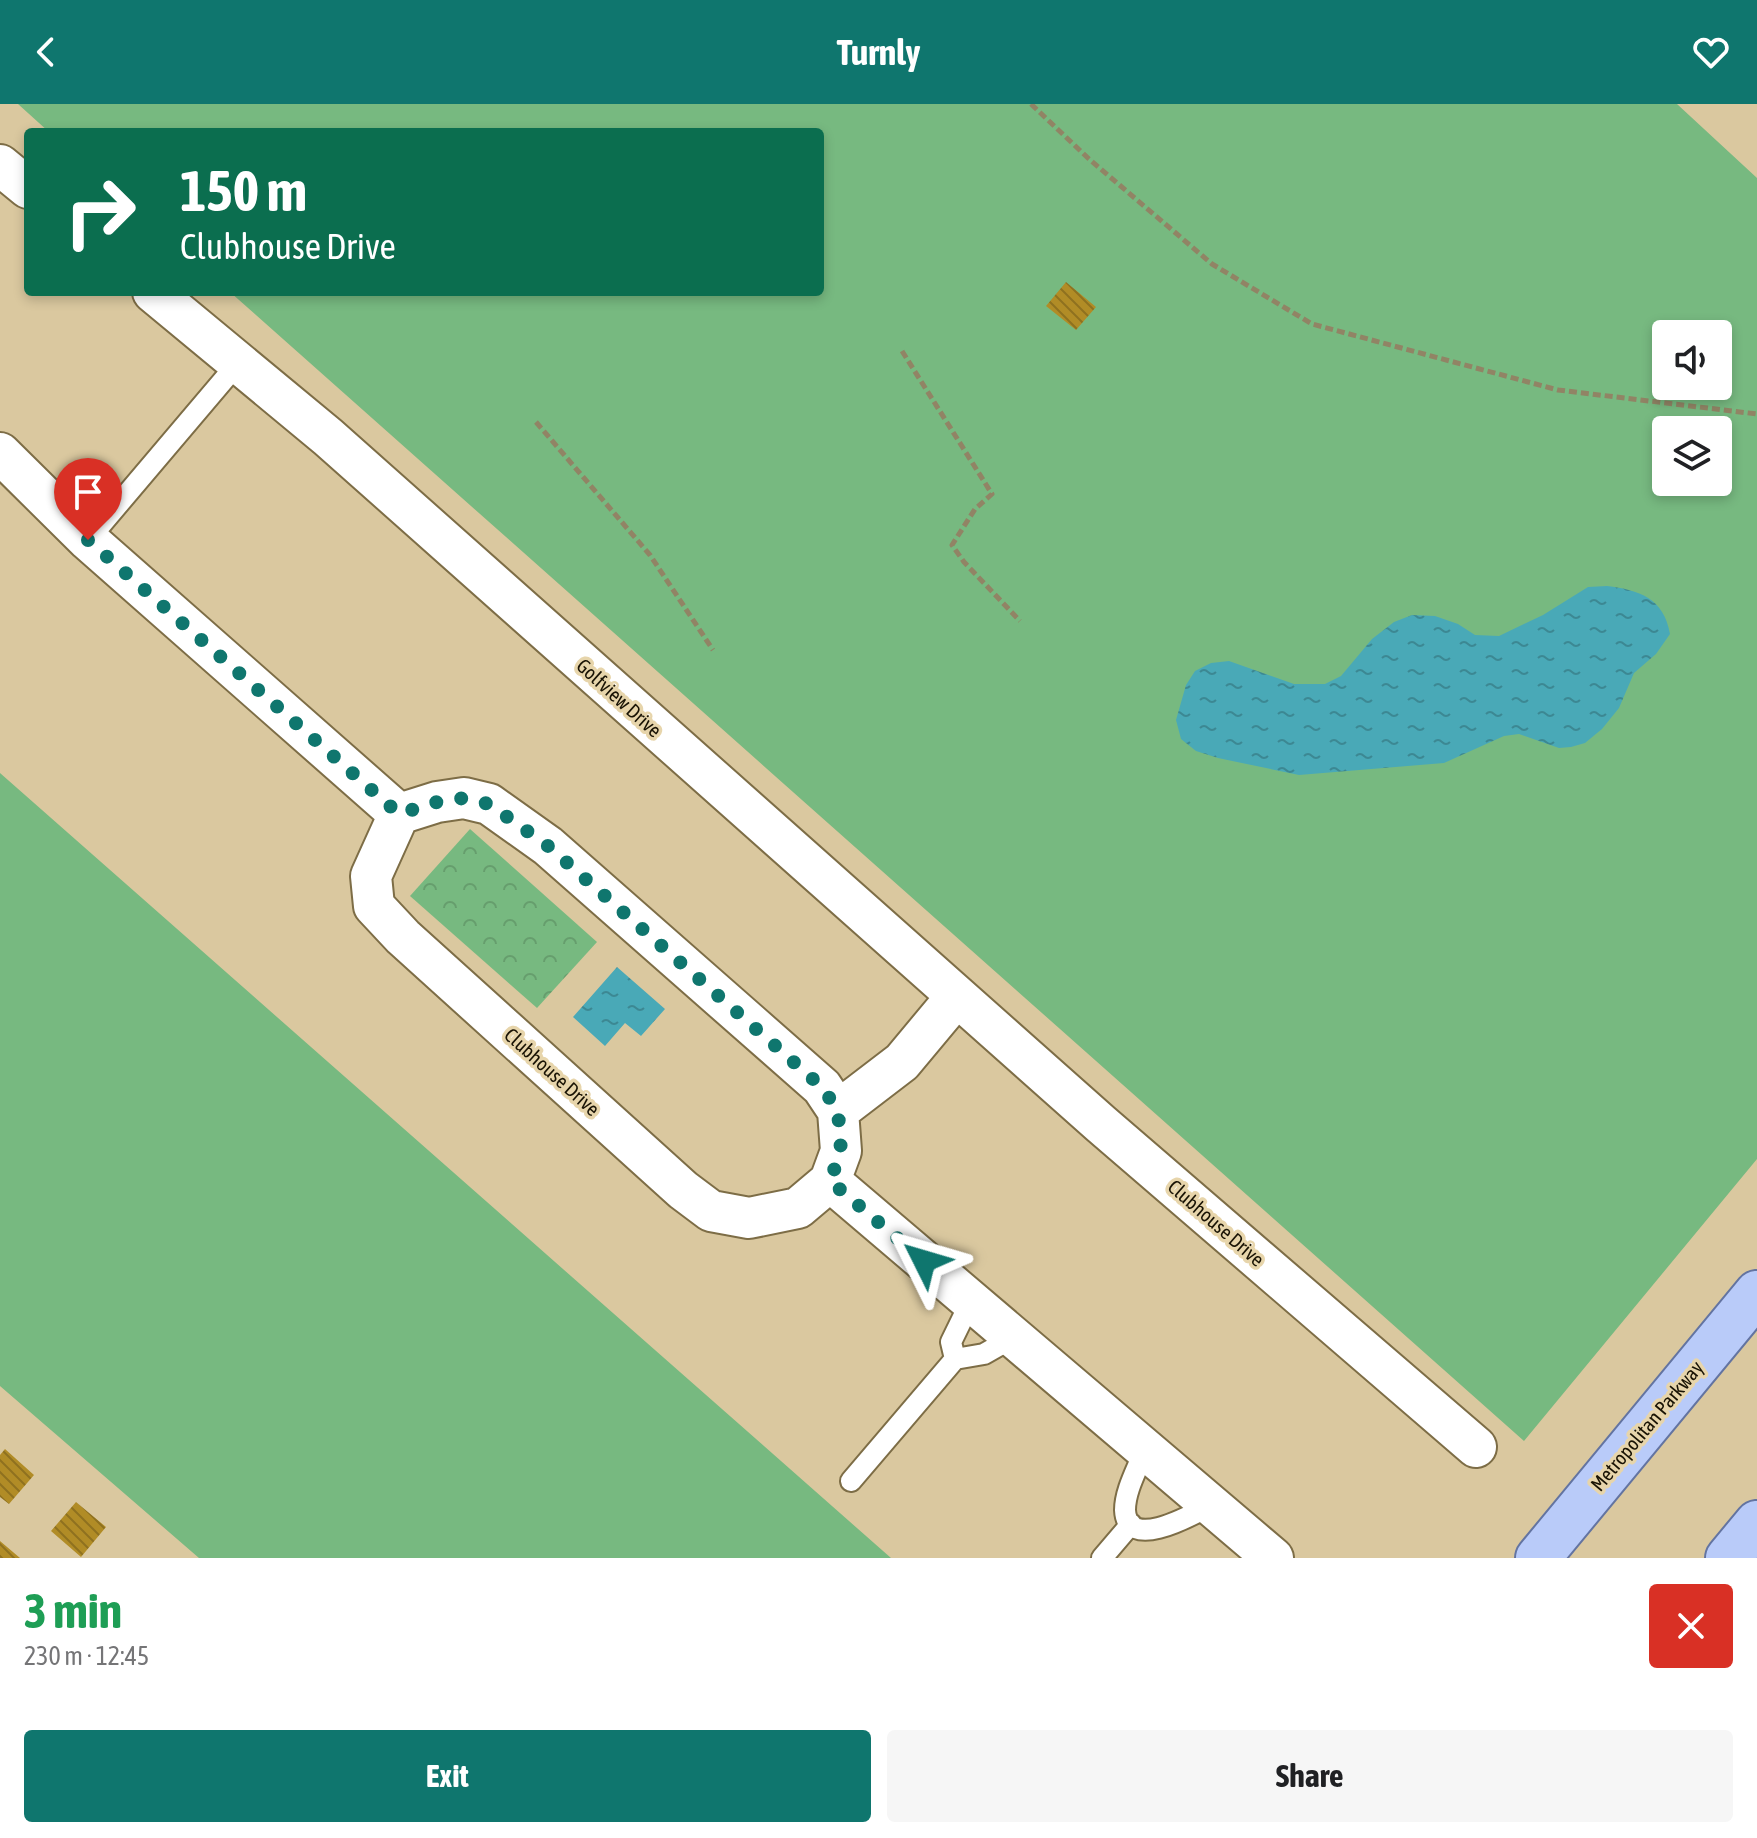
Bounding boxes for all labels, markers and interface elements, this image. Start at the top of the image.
icon: back [24,30,68,74]
icon: heart [1689,30,1733,74]
text: Turnly [837,31,920,73]
text: 150 m [180,159,307,223]
icon: right [48,160,152,264]
text: Clubhouse Drive [180,225,396,267]
map controls [1652,320,1732,496]
button: sound [1652,320,1732,400]
button: layers [1652,416,1732,496]
pin [54,458,122,540]
icon: arrive [66,470,110,514]
street label: Golfview Drive [572,654,666,742]
street label: Clubhouse Drive [500,1023,605,1120]
street label: Clubhouse Drive [1164,1175,1269,1271]
position arrow [882,1219,966,1303]
street label: Metropolitan Parkway [1586,1356,1708,1495]
text: 3 min [24,1583,122,1638]
button: close [1649,1584,1733,1668]
text: 230 m · 12:45 [24,1641,149,1671]
button: Exit [24,1730,871,1822]
button: Share [887,1730,1733,1822]

